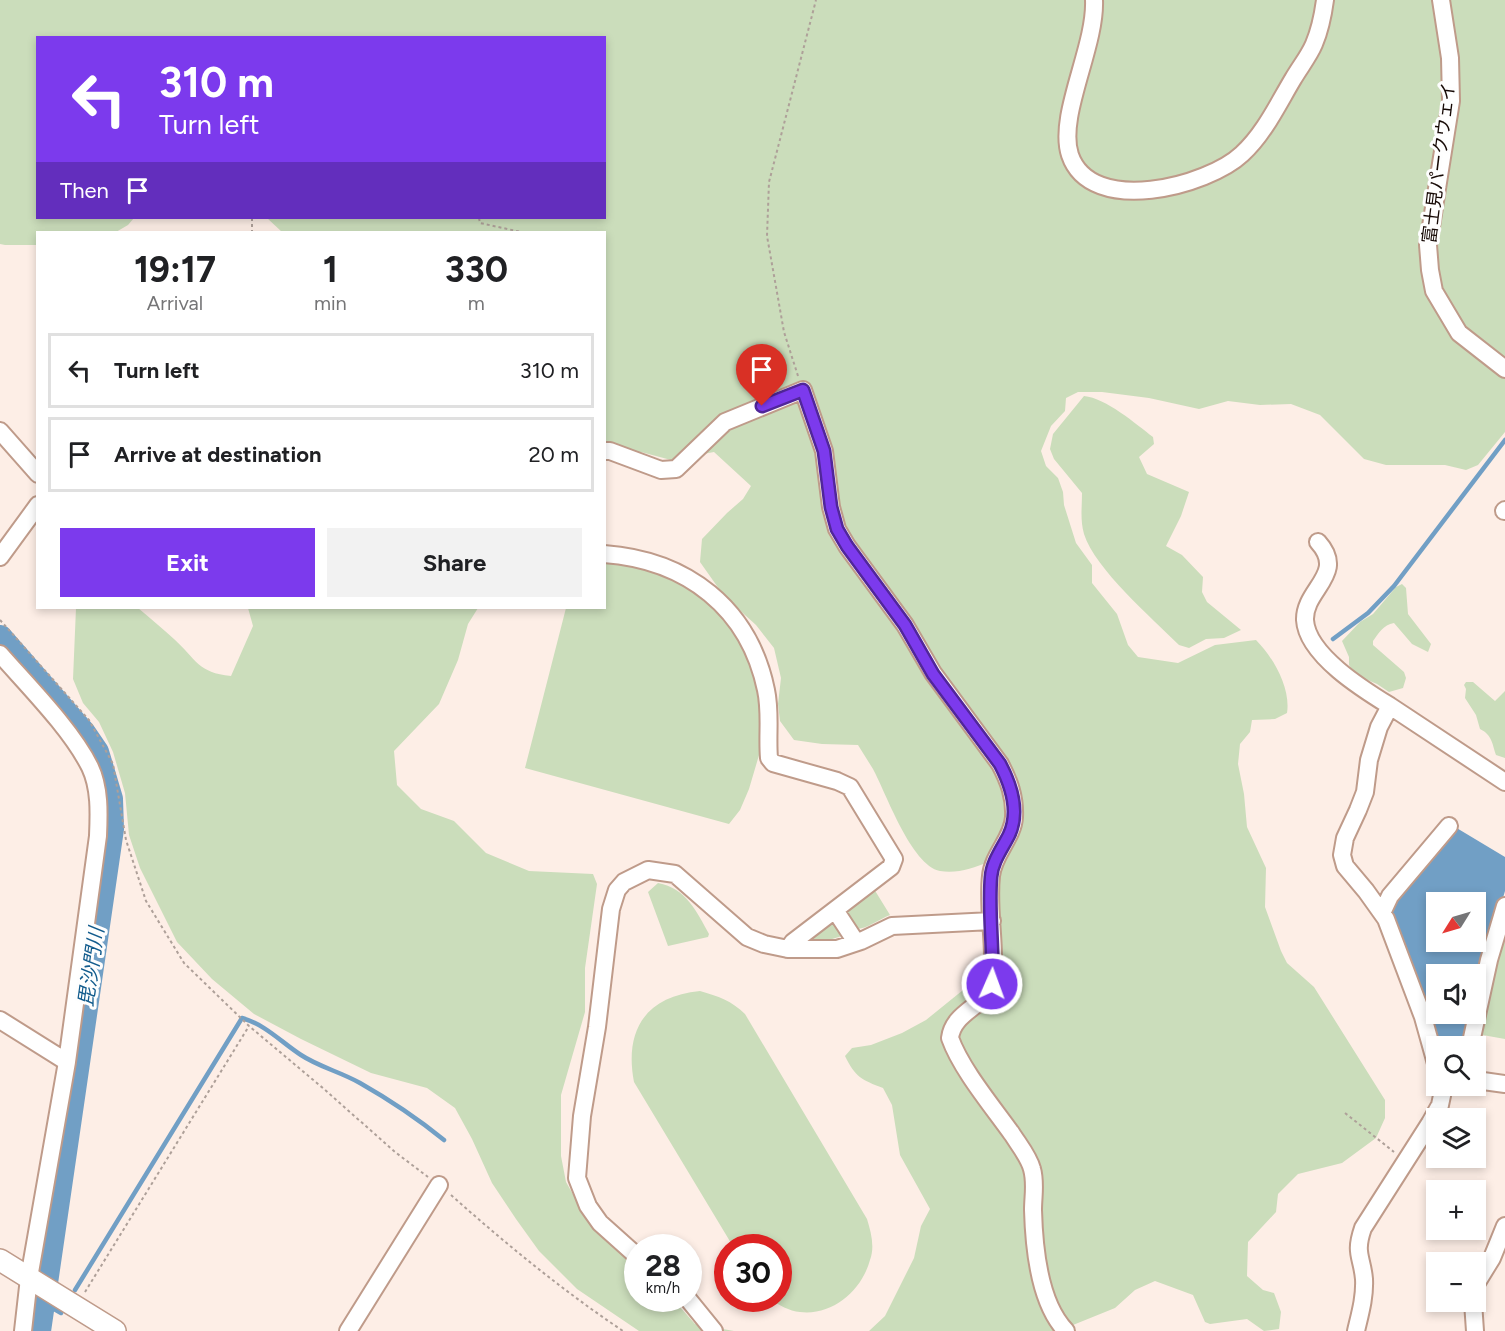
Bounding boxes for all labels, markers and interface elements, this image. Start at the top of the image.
text: 310 m [159,57,274,108]
icon: left [60,60,138,138]
street label: 富士見パークウェイ [1418,81,1460,245]
text: Turn left [159,108,259,141]
icon: arrive [121,174,154,207]
text: Then [60,177,109,204]
text: 19:17 [134,248,216,291]
text: 1 [323,248,338,291]
text: 330 [445,248,508,291]
text: Arrival [147,291,203,315]
text: min [314,291,347,315]
text: m [468,291,485,315]
pin [736,344,787,406]
icon: arrive [745,353,778,386]
icon: left [63,354,96,387]
text: Turn left [114,357,200,384]
text: 310 m [520,357,579,384]
icon: arrive [63,438,96,471]
text: Arrive at destination [114,441,322,468]
text: 20 m [528,441,579,468]
button: Exit [60,528,315,597]
button: Share [327,528,582,597]
north arrow [1426,892,1486,952]
map controls [1426,892,1486,1312]
water label: 毘沙門川 [74,924,109,1008]
position arrow [960,952,1024,1016]
button: sound [1426,964,1486,1024]
button: search [1426,1036,1486,1096]
button: layers [1426,1108,1486,1168]
button: + [1426,1180,1486,1240]
speed limit sign: 30 [714,1234,792,1312]
text: 28 [645,1247,681,1284]
button: − [1426,1252,1486,1312]
text: km/h [646,1279,680,1297]

